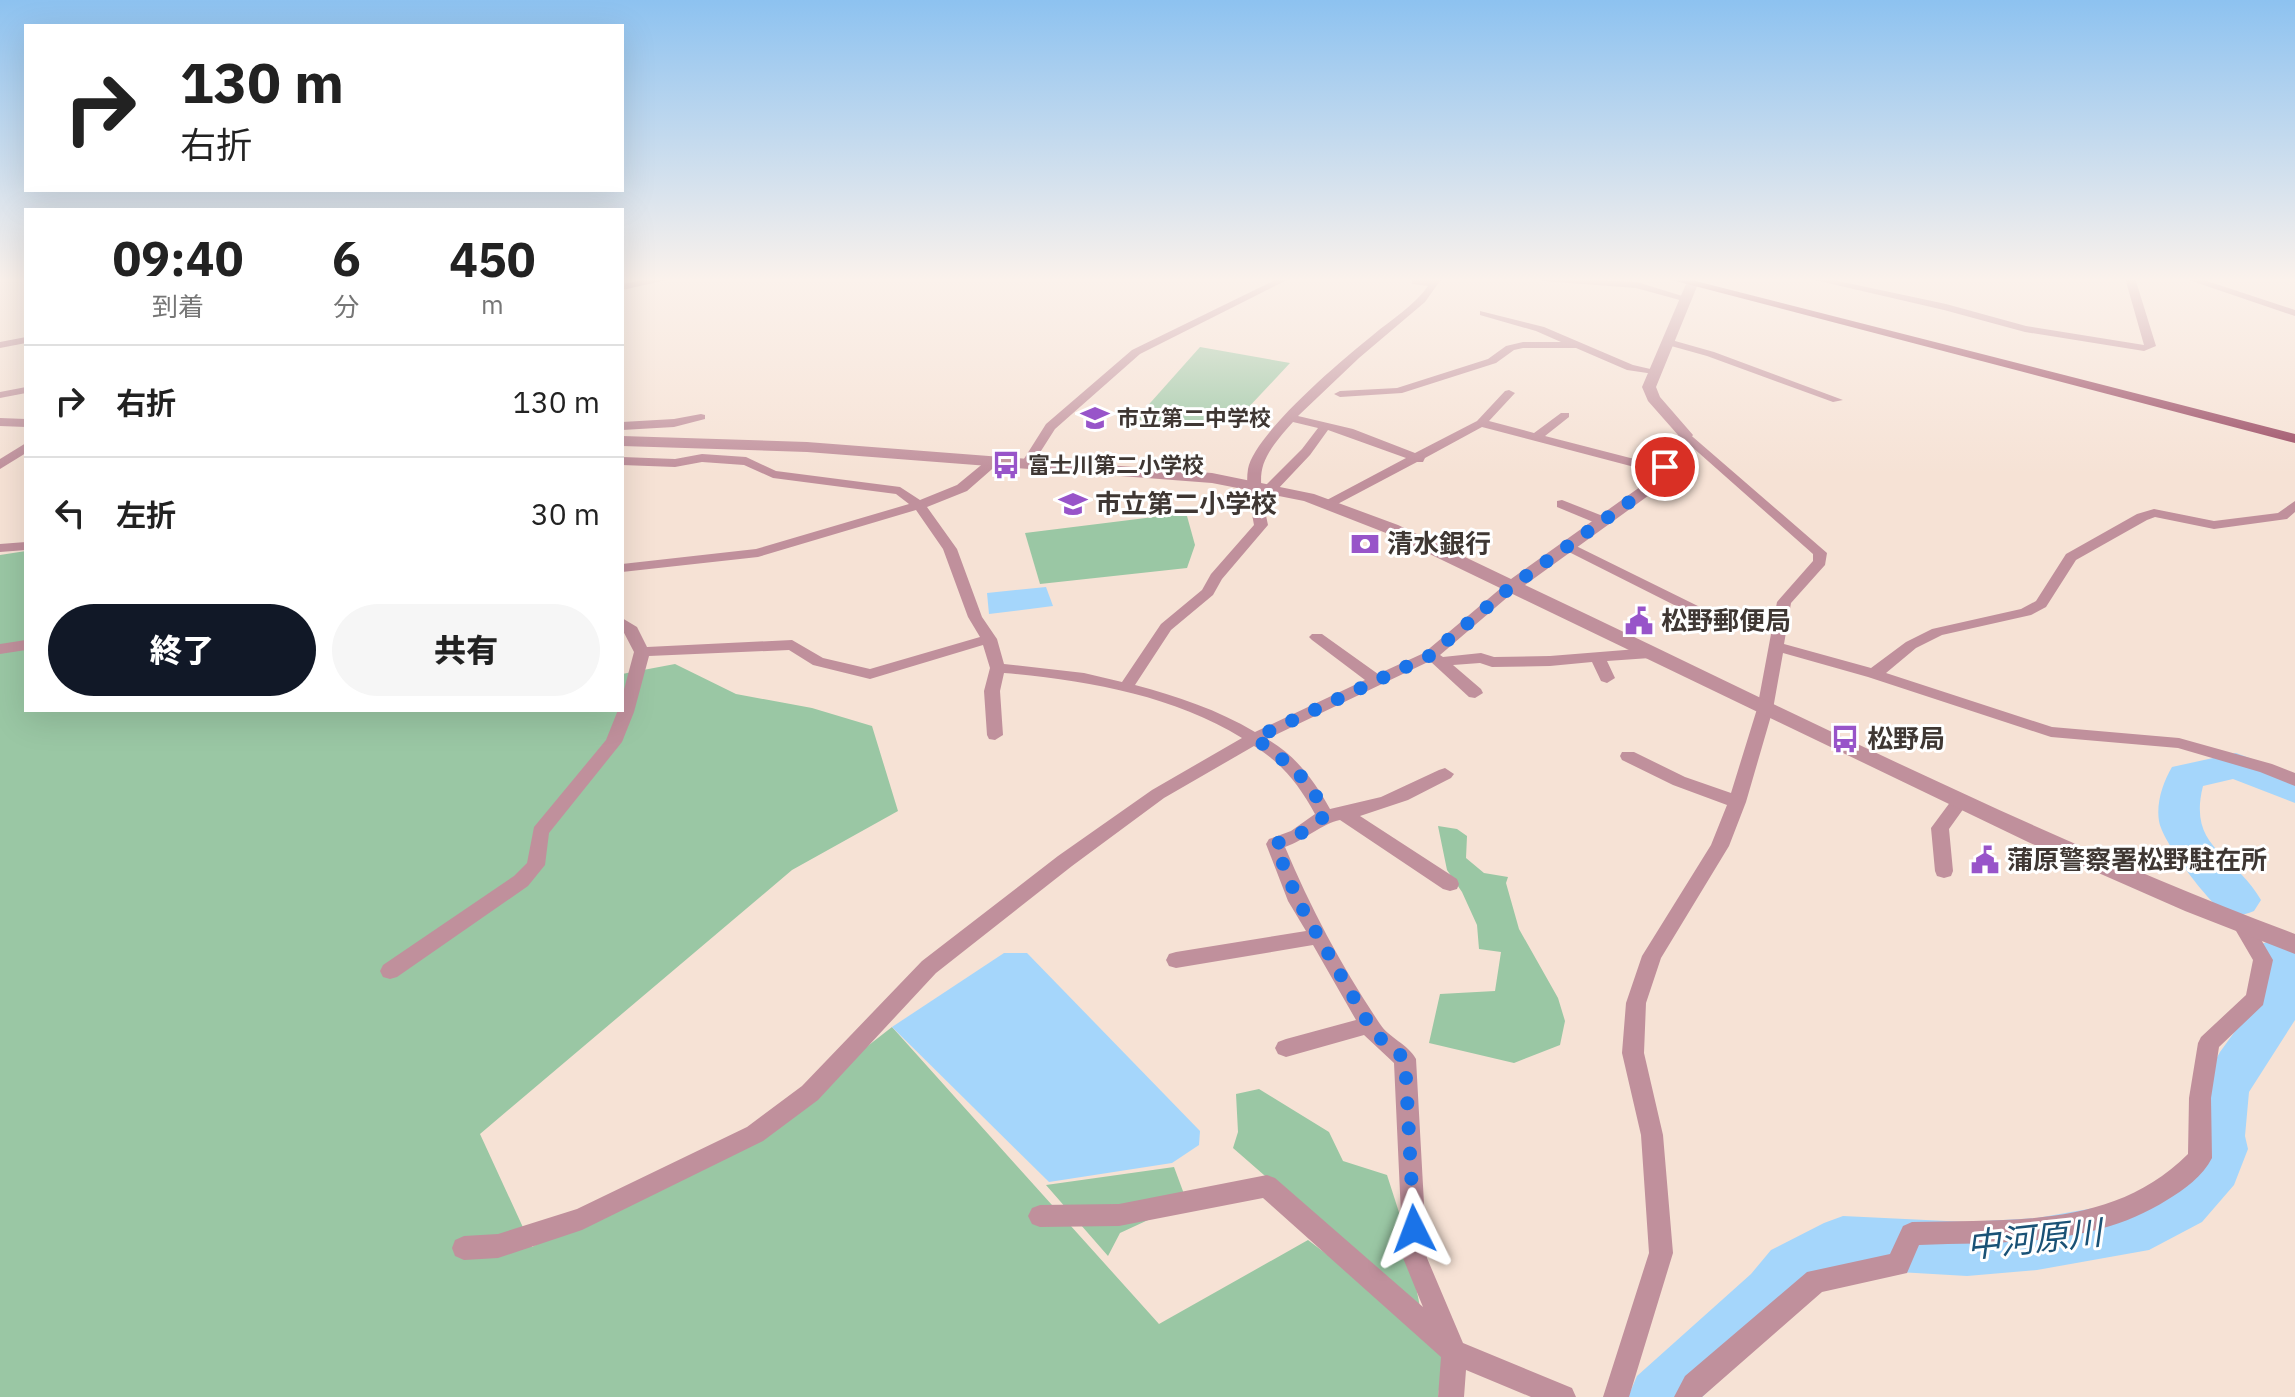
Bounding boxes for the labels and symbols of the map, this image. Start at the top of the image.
school or university icon: 市立第二中学校 [1080,403,1110,433]
place label: 市立第二中学校 [1117,403,1271,432]
pin [1631,433,1699,501]
bus stop icon: 富士川第二小学校 [991,450,1021,480]
place label: 富士川第二小学校 [1028,450,1204,479]
place label: 市立第二小学校 [1095,486,1277,520]
school or university icon: 市立第二小学校 [1058,489,1088,519]
place label: 清水銀行 [1387,526,1491,560]
bank icon: 清水銀行 [1350,529,1380,559]
place label: 松野郵便局 [1661,603,1791,637]
public building icon: 松野郵便局 [1624,606,1654,636]
place label: 松野局 [1867,721,1945,755]
bus stop icon: 松野局 [1830,724,1860,754]
place label: 蒲原警察署松野駐在所 [2007,842,2267,876]
public building icon: 蒲原警察署松野駐在所 [1970,845,2000,875]
position arrow [1372,1187,1456,1271]
water label: 中河原川 [1964,1209,2107,1267]

